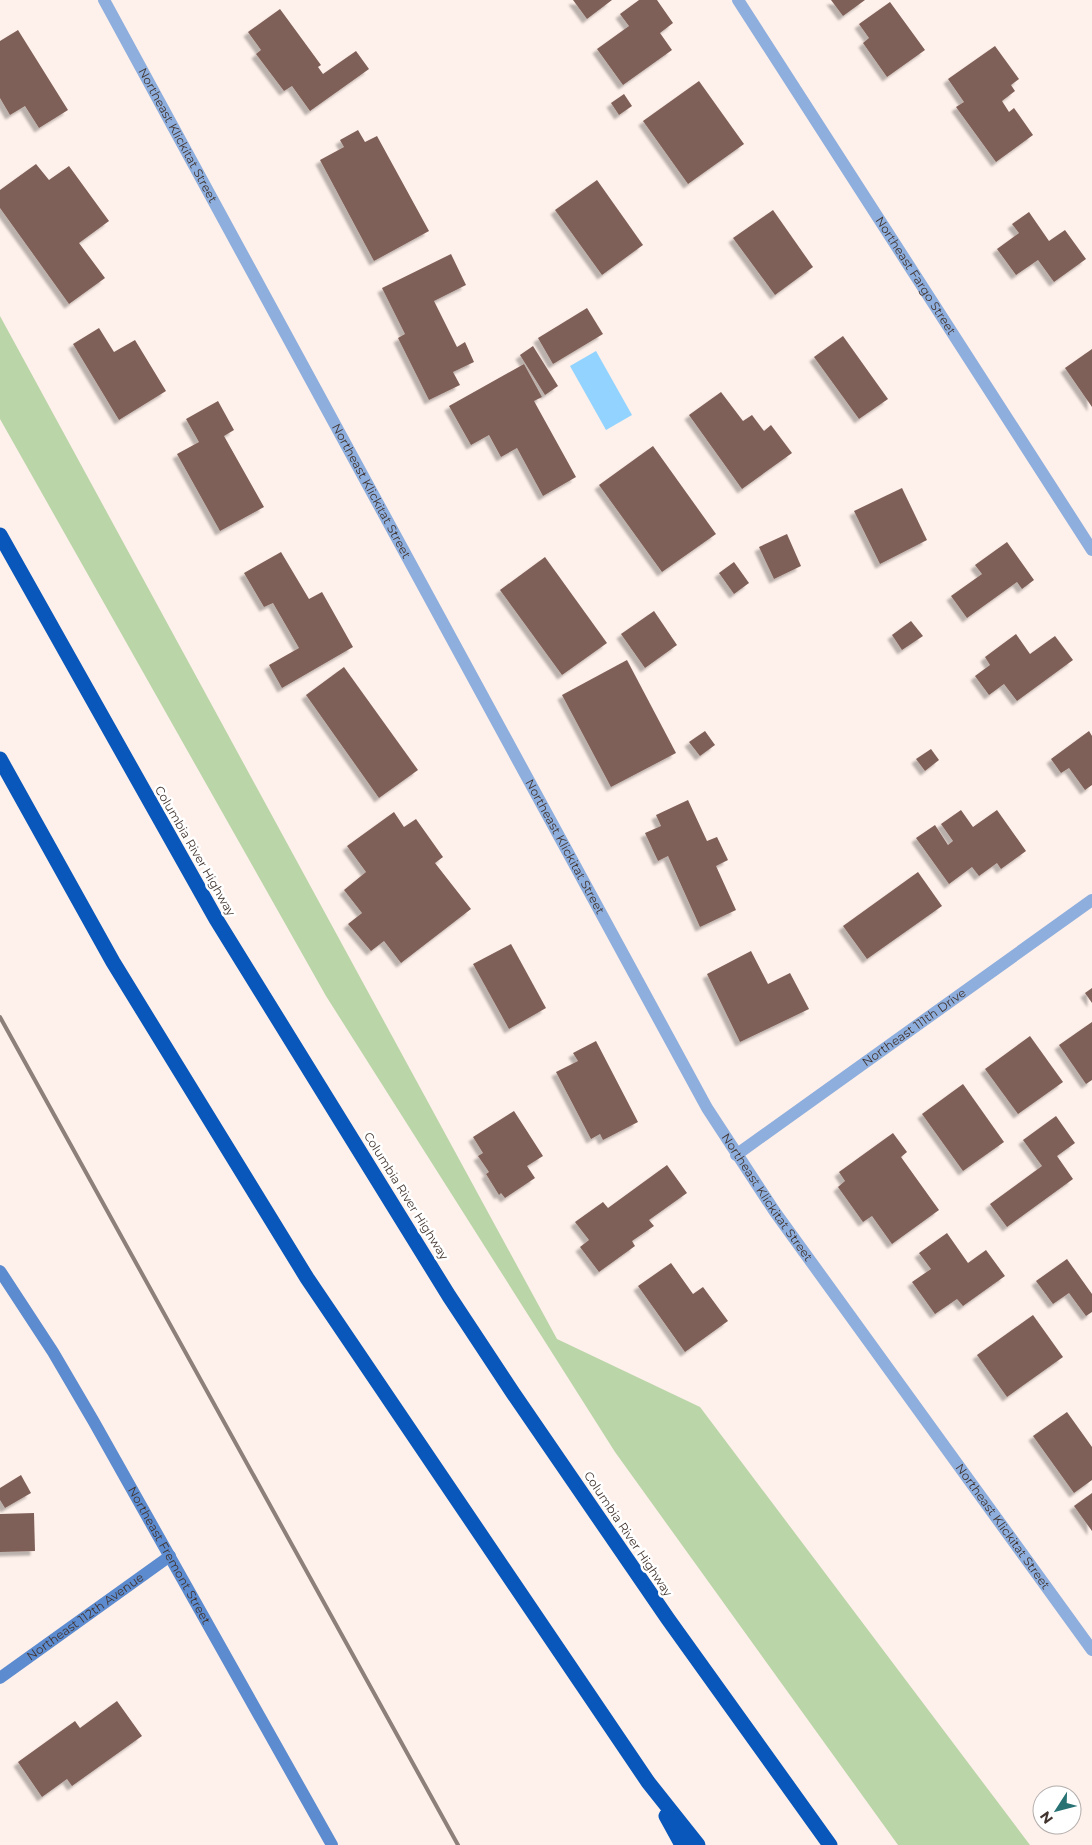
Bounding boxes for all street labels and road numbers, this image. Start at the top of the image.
street label: Northeast Klickitat Street [135,65,221,205]
street label: Northeast Fargo Street [872,214,960,338]
street label: Northeast Klickitat Street [329,421,414,561]
street label: Northeast Klickitat Street [522,776,608,917]
street label: Columbia River Highway [152,783,239,919]
street label: Northeast 111th Drive [859,985,969,1069]
street label: Columbia River Highway [361,1129,452,1263]
street label: Northeast Klickitat Street [719,1130,816,1264]
street label: Northeast Klickitat Street [953,1461,1054,1592]
street label: Columbia River Highway [581,1468,676,1600]
street label: Northeast Fremont Street [125,1484,214,1627]
street label: Northeast 112th Avenue [24,1569,146,1663]

